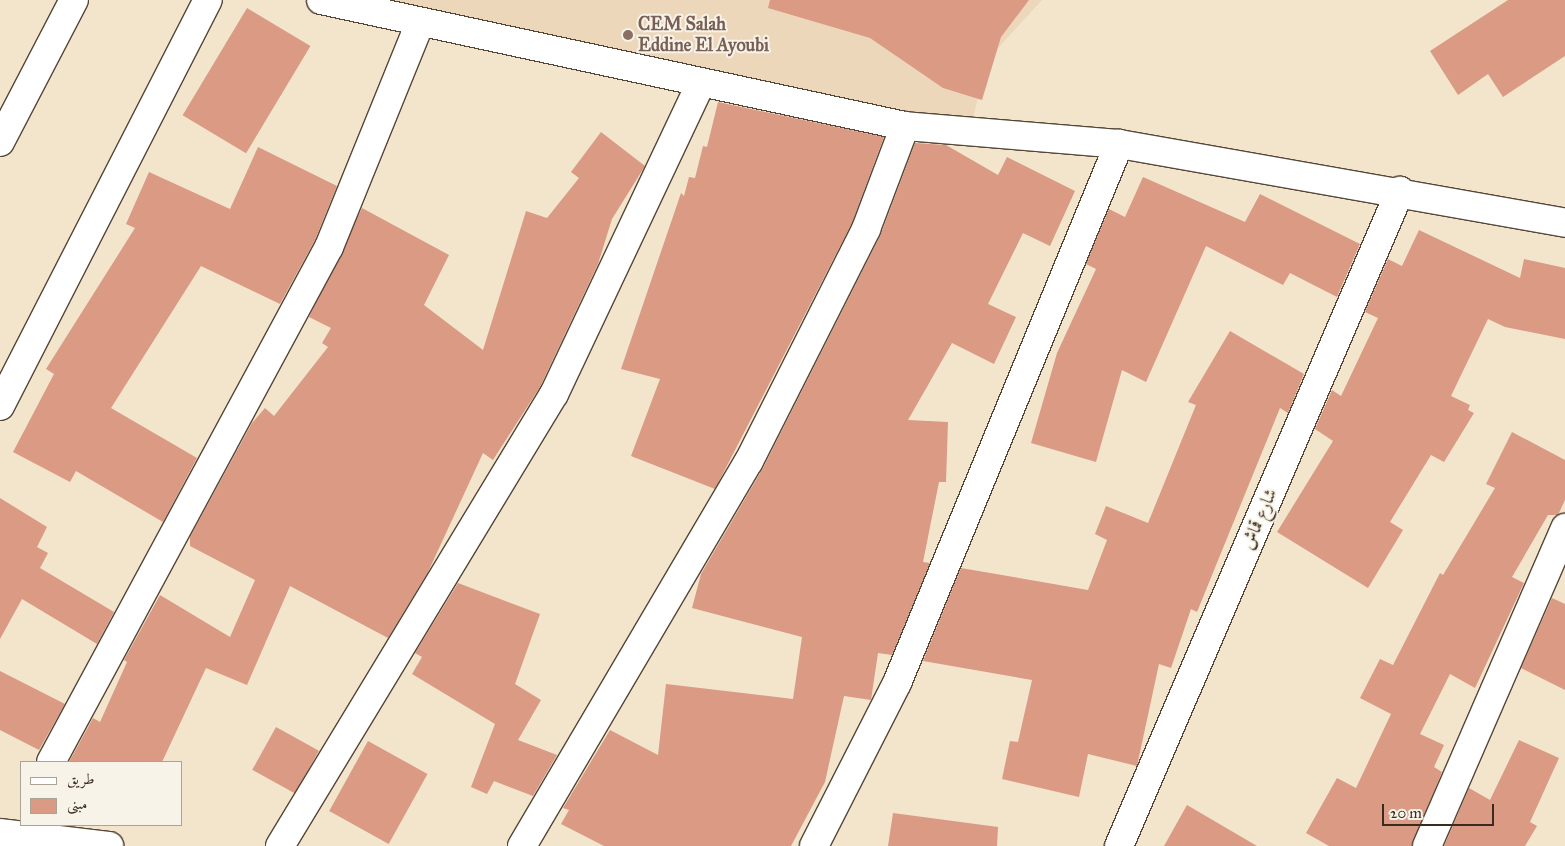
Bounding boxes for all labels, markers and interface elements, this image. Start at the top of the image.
place label: CEM Salah Eddine El Ayoubi [638,14,769,56]
marker: CEM Salah Eddine El Ayoubi [622,29,634,41]
street label: شارع قماش [1237,485,1281,553]
legend [20,761,182,826]
text: طريق [67,770,94,788]
scale bar [1385,794,1498,826]
text: مبنى [67,795,87,813]
text: 20 m [1390,804,1422,822]

